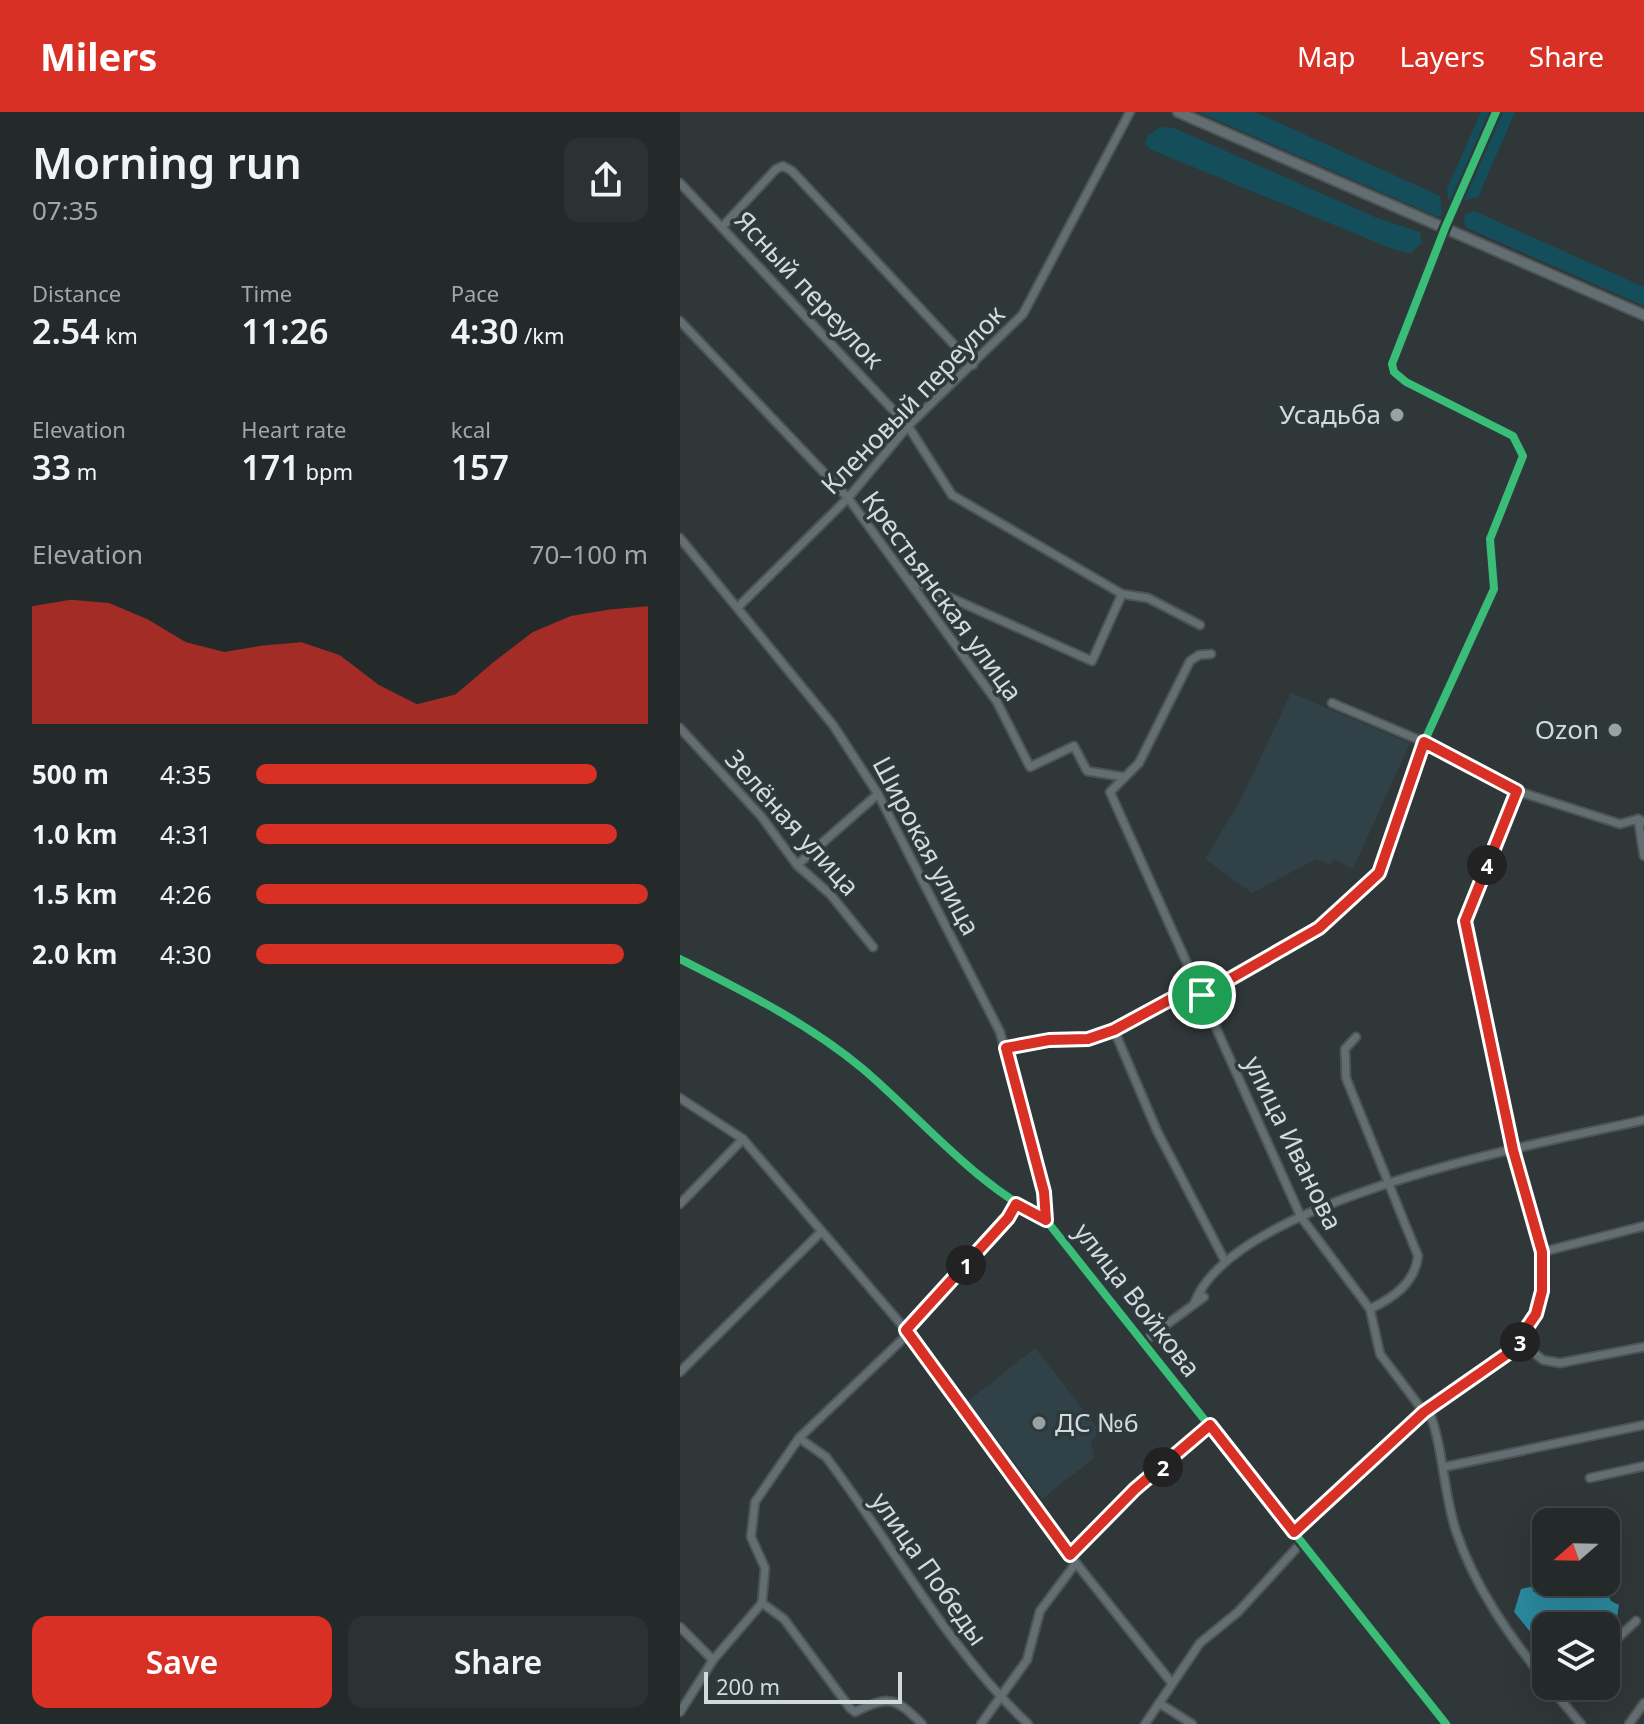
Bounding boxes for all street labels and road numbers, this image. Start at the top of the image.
street label: Ясный переулок [727,202,893,376]
street label: Кленовый переулок [812,297,1012,502]
street label: Крестьянская улица [854,483,1031,708]
street label: Зелёная улица [718,742,868,903]
street label: Широкая улица [865,750,989,941]
street label: улица Иванова [1236,1049,1352,1236]
street label: улица Войкова [1066,1215,1209,1384]
street label: улица Победы [863,1484,996,1653]

